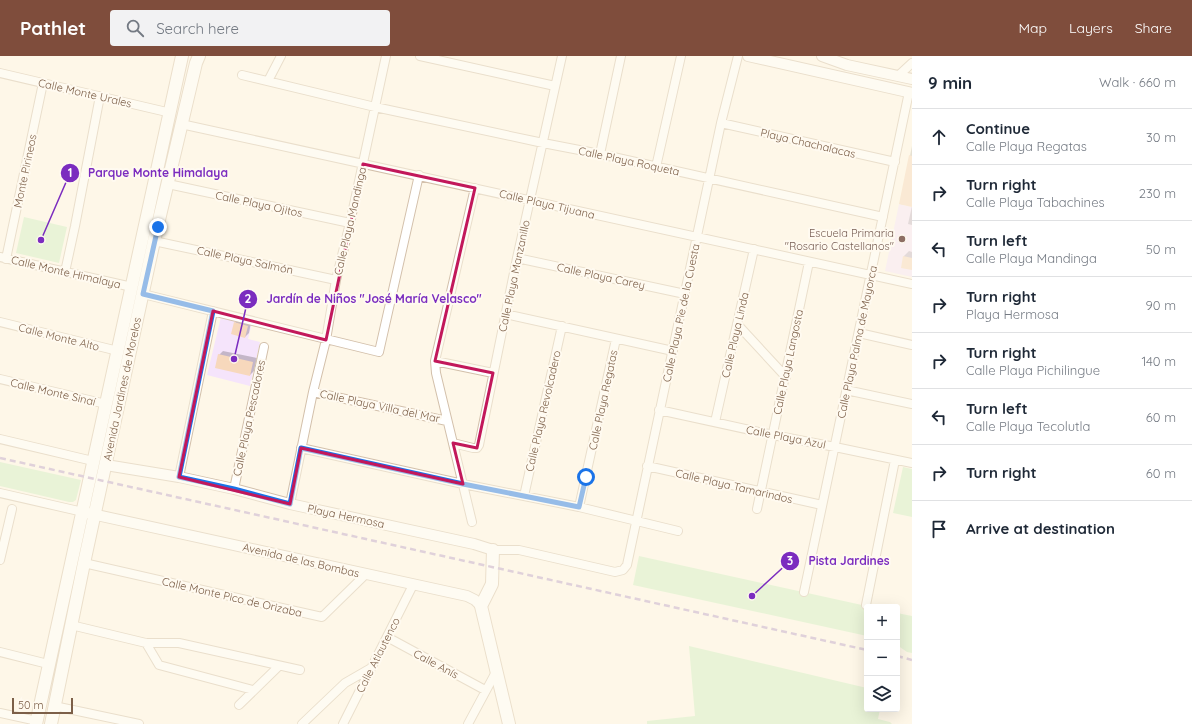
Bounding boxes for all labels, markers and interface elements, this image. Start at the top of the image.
search box [110,10,390,46]
text: Pathlet [20,16,86,40]
icon: search [124,17,146,39]
text: Search here [156,19,239,38]
text: Map [1018,19,1047,37]
text: Layers [1069,19,1113,37]
text: Share [1135,19,1172,37]
text: 9 min [928,72,972,93]
text: Walk · 660 m [1099,74,1176,90]
street label: Calle Monte Urales [37,75,133,111]
text: Continue [966,119,1030,138]
street label: Playa Chachalacas [759,125,857,161]
icon: ahead [928,126,950,148]
text: 30 m [1146,129,1176,145]
street label: Monte Pirineos [10,133,40,209]
text: Calle Playa Regatas [966,138,1087,154]
street label: Calle Playa Roqueta [577,143,681,179]
callout: Parque Monte Himalaya [60,161,236,185]
text: 1 [68,165,72,180]
text: Parque Monte Himalaya [88,165,228,180]
street label: Calle Playa Mandinga [331,166,369,276]
text: Turn right [966,175,1037,194]
icon: right [928,182,950,204]
text: 230 m [1139,185,1176,201]
street label: Calle Playa Tijuana [498,186,596,222]
street label: Calle Playa Ojitos [214,188,304,220]
text: Calle Playa Tabachines [966,194,1105,210]
route end [149,218,167,236]
street label: Calle Playa Manzanillo [495,218,533,333]
place label: Escuela Primaria "Rosario Castellanos" [785,226,894,253]
text: Turn left [966,231,1028,250]
marker: Escuela Primaria "Rosario Castellanos" [897,234,907,244]
icon: left [928,238,950,260]
text: 50 m [1146,241,1176,257]
street label: Calle Playa Salmón [196,243,294,277]
street label: Calle Playa Pie de la Cuesta [659,243,703,383]
text: Calle Playa Mandinga [966,250,1097,266]
street label: Calle Monte Himalaya [10,253,122,291]
street label: Calle Playa Carey [556,260,646,292]
street label: Calle Playa Palma de Mayorca [834,264,880,420]
callout: Jardín de Niños "José María Velasco" [238,287,489,311]
text: Turn right [966,287,1037,306]
text: 2 [245,291,252,306]
text: Jardín de Niños "José María Velasco" [266,291,482,306]
street label: Calle Playa Linda [718,291,752,379]
icon: right [928,294,950,316]
text: 90 m [1146,297,1176,313]
text: Playa Hermosa [966,306,1059,322]
street label: Calle Playa Langosta [770,308,806,416]
street label: Avenida Jardines de Morelos [100,316,144,462]
street label: Calle Monte Alto [17,320,101,354]
text: Turn right [966,343,1037,362]
street label: Calle Playa Revolcadero [522,349,564,473]
street label: Calle Playa Regatas [586,349,620,451]
icon: right [928,350,950,372]
text: 140 m [1141,353,1176,369]
street label: Calle Playa Pescadores [230,359,268,477]
text: Calle Playa Pichilingue [966,362,1100,378]
street label: Calle Monte Sinaí [9,375,98,409]
street label: Calle Playa Villa del Mar [319,386,442,426]
text: Turn left [966,399,1028,418]
icon: left [928,406,950,428]
text: 60 m [1146,409,1176,425]
text: Calle Playa Tecolutla [966,418,1090,434]
street label: Calle Playa Azul [745,422,827,452]
icon: right [928,462,950,484]
text: Turn right [966,463,1037,482]
text: 60 m [1146,465,1176,481]
street label: Calle Playa Tamarindos [674,466,794,506]
route start [577,468,595,486]
street label: Playa Hermosa [306,501,386,531]
icon: arrive [928,518,950,540]
text: Arrive at destination [966,519,1115,538]
street label: Avenida de las Bombas [241,540,361,580]
callout: Pista Jardines [780,549,898,573]
text: 3 [787,553,793,568]
text: Pista Jardines [808,553,890,568]
street label: Calle Monte Pico de Orizaba [161,574,303,620]
map controls [864,604,900,712]
button: + [864,604,900,640]
street label: Calle Atlautenco [353,615,403,695]
button: − [864,640,900,676]
street label: Calle Anís [411,646,461,682]
button: layers [864,676,900,712]
scale bar [12,696,73,715]
text: 50 m [18,698,44,712]

